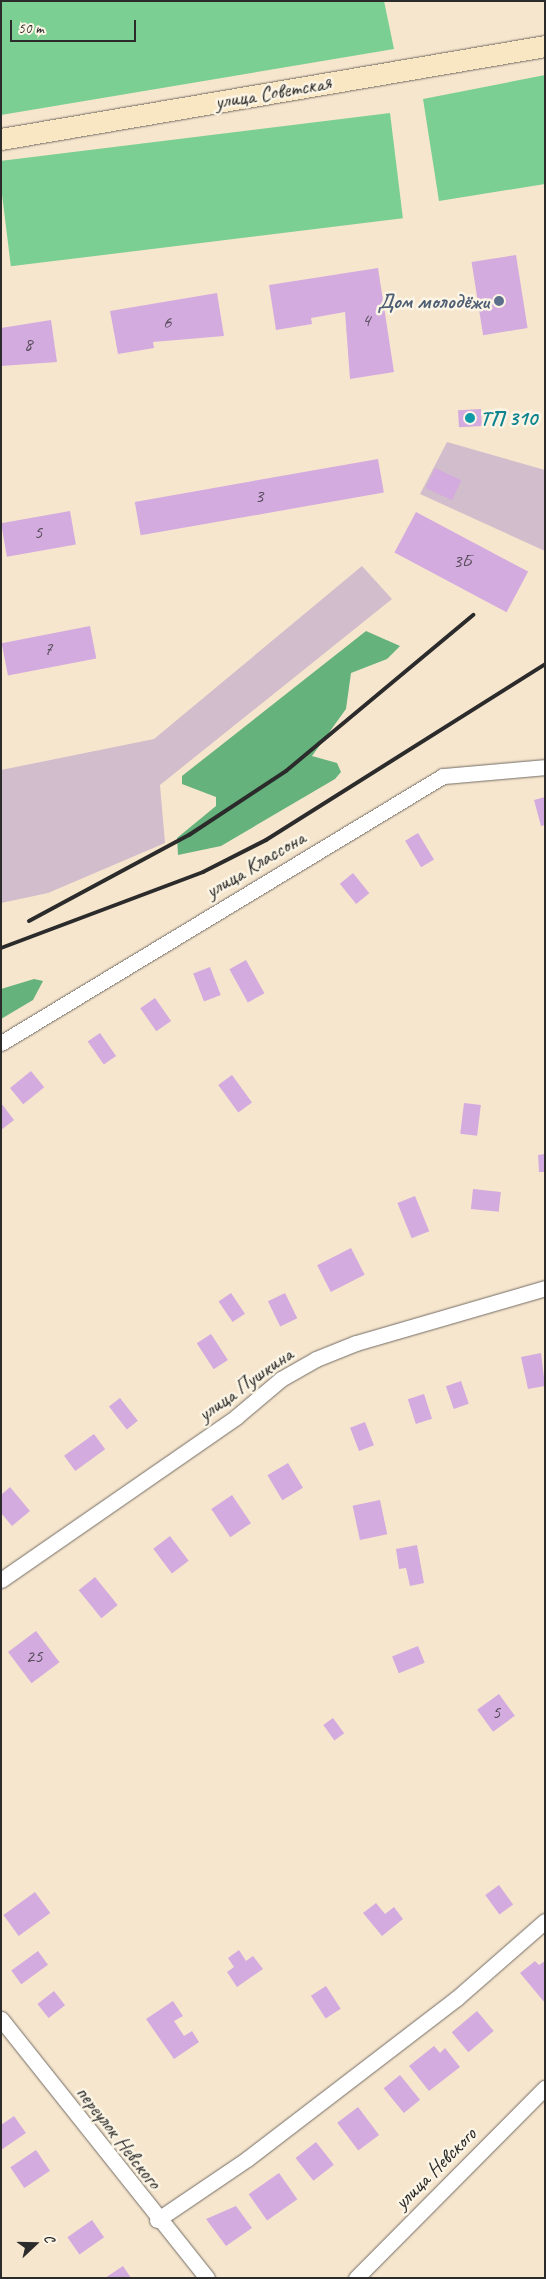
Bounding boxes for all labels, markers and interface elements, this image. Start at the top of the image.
scale bar [12,10,139,42]
text: 50 m [18,19,44,38]
street label: улица Советская [212,69,334,115]
place label: Дом молодёжи [381,288,489,314]
marker: Дом молодёжи [493,295,505,307]
house number: 4 [362,310,370,332]
house number: 6 [163,312,171,334]
house number: 8 [24,334,32,356]
place label: ТП 310 [480,405,537,431]
marker: ТП 310 [464,412,476,424]
house number: 3 [255,486,263,508]
house number: 5 [34,522,42,544]
house number: 3Б [453,551,471,573]
house number: 7 [44,639,52,661]
street label: улица Классона [200,824,310,904]
street label: улица Пушкина [192,1341,298,1427]
house number: 25 [25,1646,43,1668]
house number: 5 [492,1702,500,1724]
street label: переулок Невского [71,2080,167,2194]
street label: улица Невского [389,2122,481,2214]
north arrow [10,2219,60,2269]
text: С [40,2232,59,2245]

